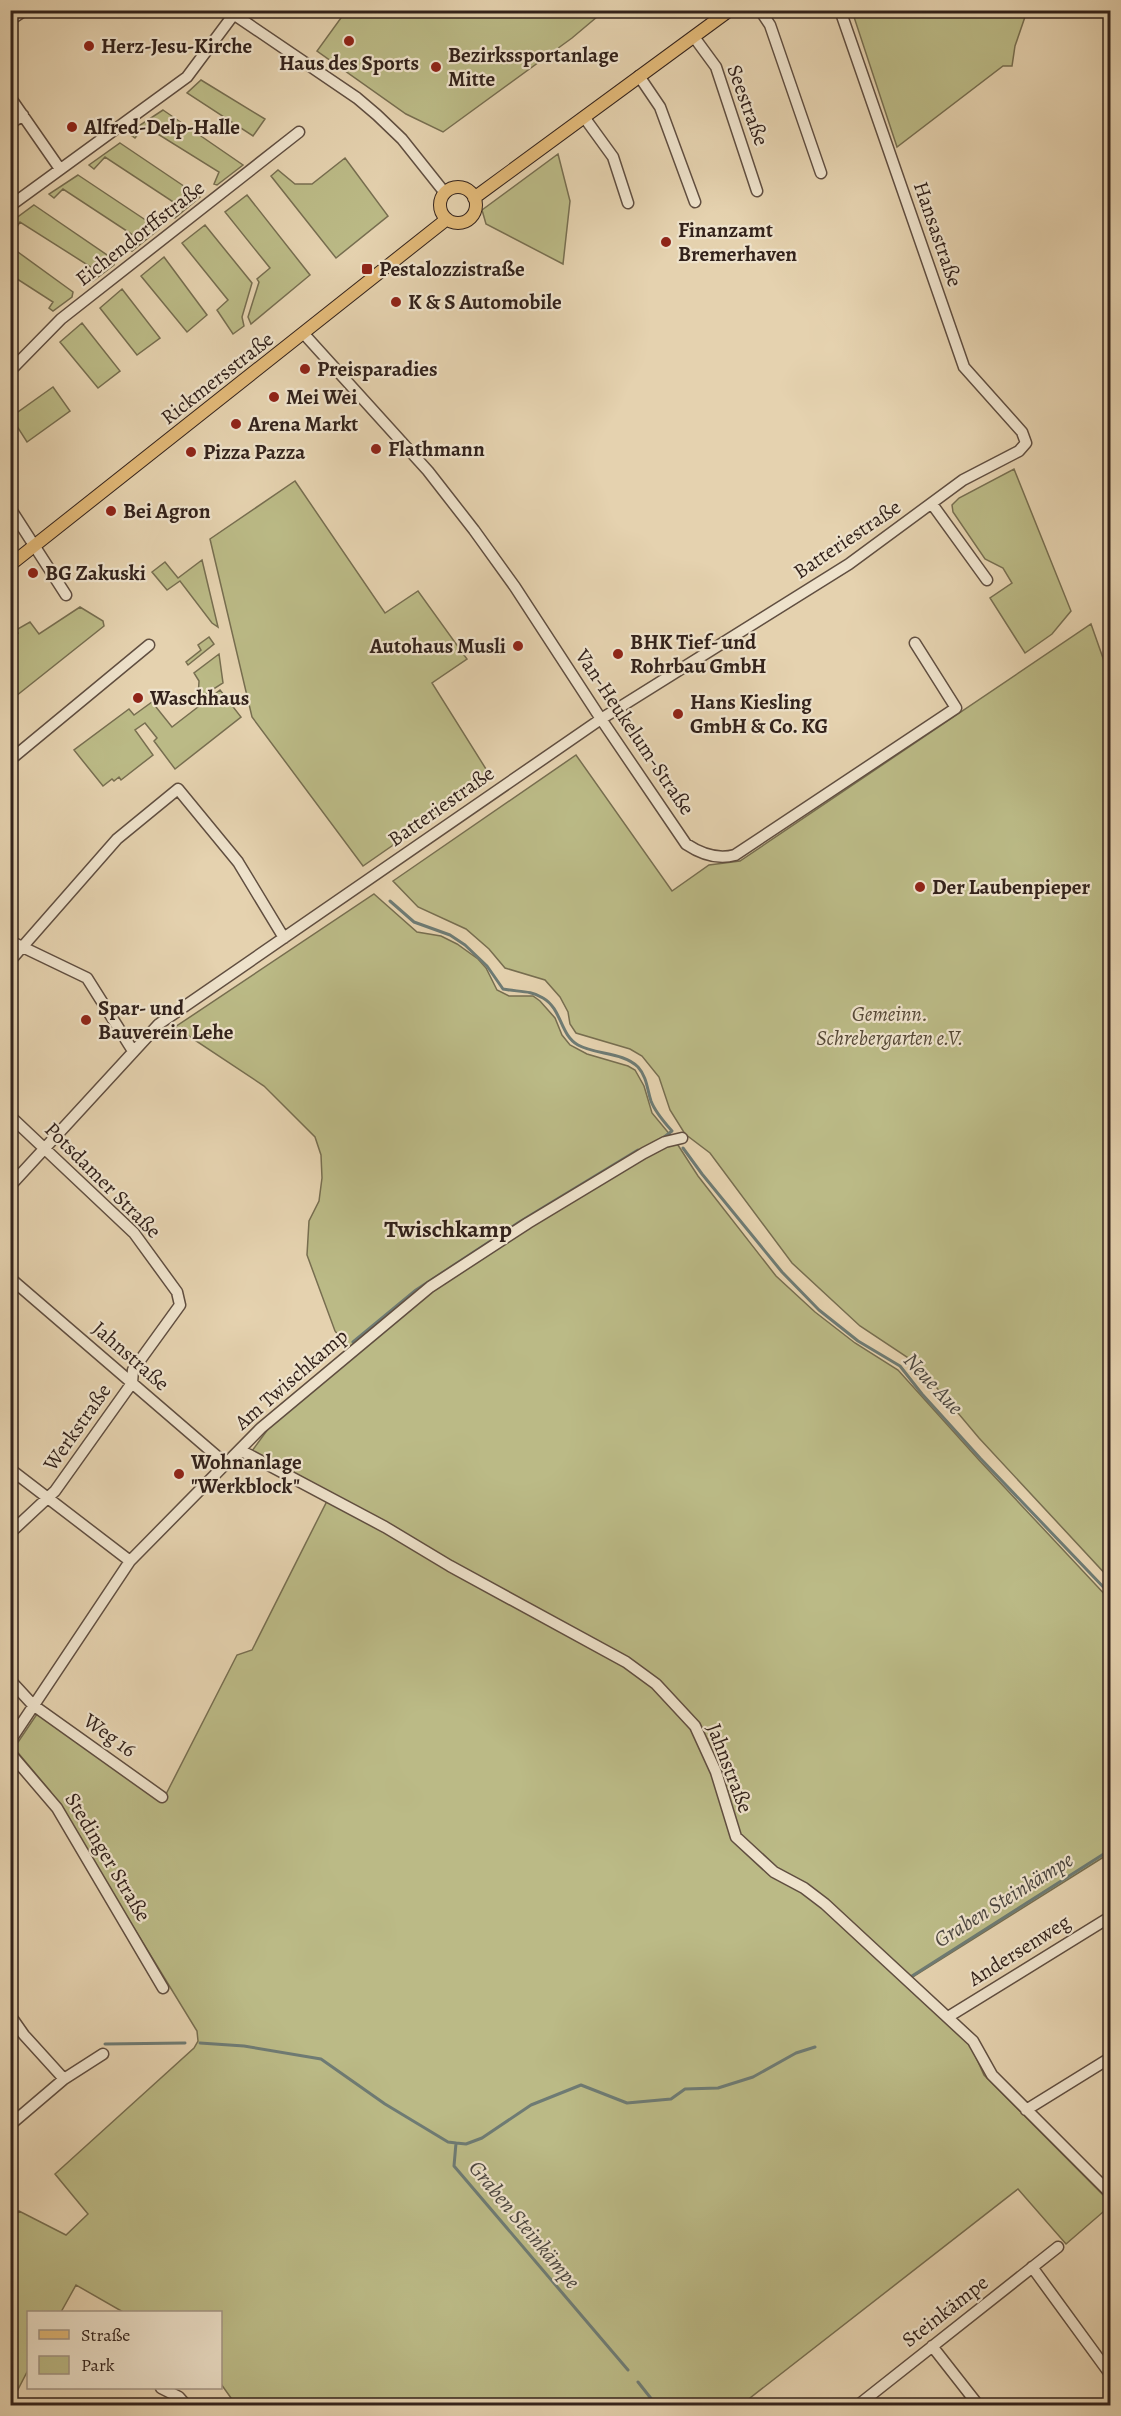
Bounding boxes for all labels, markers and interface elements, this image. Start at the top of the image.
place label: Herz-Jesu-Kirche [101,32,253,60]
marker: Haus des Sports [342,34,356,48]
marker: Herz-Jesu-Kirche [82,39,96,53]
place label: Bezirkssportanlage Mitte [448,41,619,93]
place label: Haus des Sports [279,49,419,77]
marker: Bezirkssportanlage Mitte [429,60,443,74]
street label: Seestraße [720,61,776,149]
place label: Alfred-Delp-Halle [83,113,240,141]
marker: Alfred-Delp-Halle [65,120,79,134]
street label: Eichendorffstraße [70,174,210,292]
street label: Hansastraße [907,178,969,290]
place label: Finanzamt Bremerhaven [678,216,797,268]
marker: Finanzamt Bremerhaven [659,235,673,249]
place label: Pestalozzistraße [379,255,525,283]
marker: Pestalozzistraße [360,262,374,276]
place label: K & S Automobile [408,288,562,316]
marker: K & S Automobile [389,295,403,309]
street label: Rickmersstraße [155,325,279,431]
place label: Preisparadies [317,355,438,383]
marker: Preisparadies [298,362,312,376]
place label: Mei Wei [286,383,357,411]
marker: Mei Wei [267,390,281,404]
place label: Arena Markt [247,410,358,438]
marker: Arena Markt [229,417,243,431]
place label: Flathmann [388,435,485,463]
place label: Pizza Pazza [203,438,306,466]
marker: Flathmann [369,442,383,456]
marker: Pizza Pazza [184,445,198,459]
street label: Batteriestraße [788,493,906,585]
place label: Bei Agron [123,497,211,525]
marker: Bei Agron [104,504,118,518]
place label: BG Zakuski [45,559,146,587]
marker: BG Zakuski [26,566,40,580]
place label: BHK Tief- und Rohrbau GmbH [630,628,767,680]
place label: Autohaus Musli [369,632,506,660]
marker: Autohaus Musli [511,639,525,653]
street label: Van-Heukelum-Straße [568,643,701,821]
marker: BHK Tief- und Rohrbau GmbH [611,647,625,661]
place label: Waschhaus [149,684,249,712]
place label: Hans Kiesling GmbH & Co. KG [690,688,828,740]
marker: Waschhaus [131,691,145,705]
marker: Hans Kiesling GmbH & Co. KG [671,707,685,721]
street label: Batteriestraße [382,759,500,853]
place label: Der Laubenpieper [932,873,1091,901]
marker: Der Laubenpieper [913,880,927,894]
place label: Spar- und Bauverein Lehe [98,994,234,1046]
park label: Gemeinn. Schrebergarten e.V. [816,1000,964,1052]
marker: Spar- und Bauverein Lehe [79,1013,93,1027]
street label: Potsdamer Straße [39,1116,167,1244]
district label: Twischkamp [384,1213,512,1245]
street label: Jahnstraße [87,1315,175,1397]
street label: Am Twischkamp [228,1322,354,1437]
water label: Neue Aue [897,1346,970,1422]
street label: Werkstraße [36,1378,117,1477]
place label: Wohnanlage "Werkblock" [190,1448,302,1500]
marker: Wohnanlage "Werkblock" [172,1467,186,1481]
street label: Weg 16 [77,1706,142,1764]
street label: Jahnstraße [700,1719,760,1817]
street label: Stedinger Straße [58,1787,158,1927]
water label: Graben Steinkämpe [928,1845,1079,1955]
street label: Andersenweg [962,1907,1076,1993]
water label: Graben Steinkämpe [462,2154,587,2295]
street label: Steinkämpe [896,2268,994,2354]
legend [27,2311,222,2389]
text: Straße [81,2323,130,2347]
text: Park [81,2353,115,2377]

